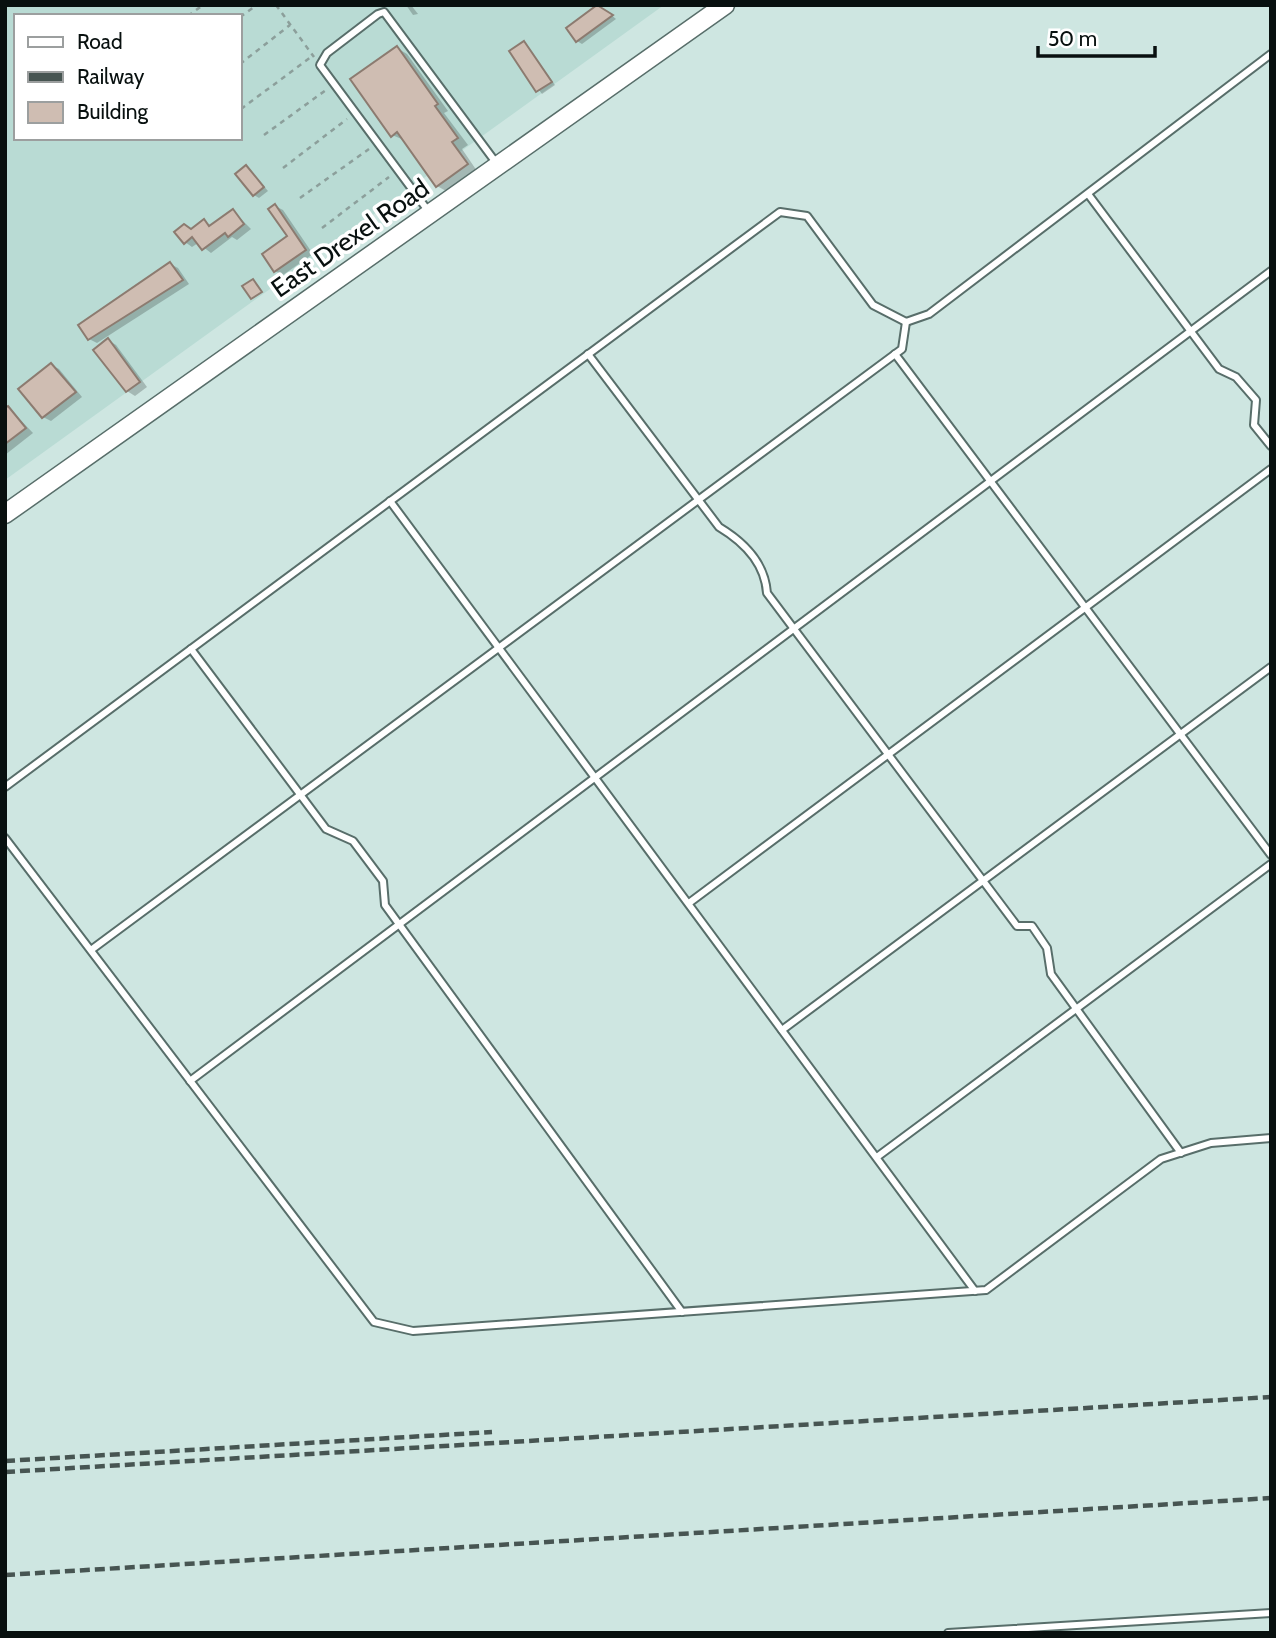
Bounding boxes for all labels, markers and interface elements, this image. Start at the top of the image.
legend [14,14,242,140]
scale bar [1038,14,1155,58]
text: 50 m [1048,26,1097,51]
text: Road [77,29,123,54]
text: Railway [77,64,145,89]
text: Building [77,99,149,124]
street label: East Drexel Road [265,172,435,304]

